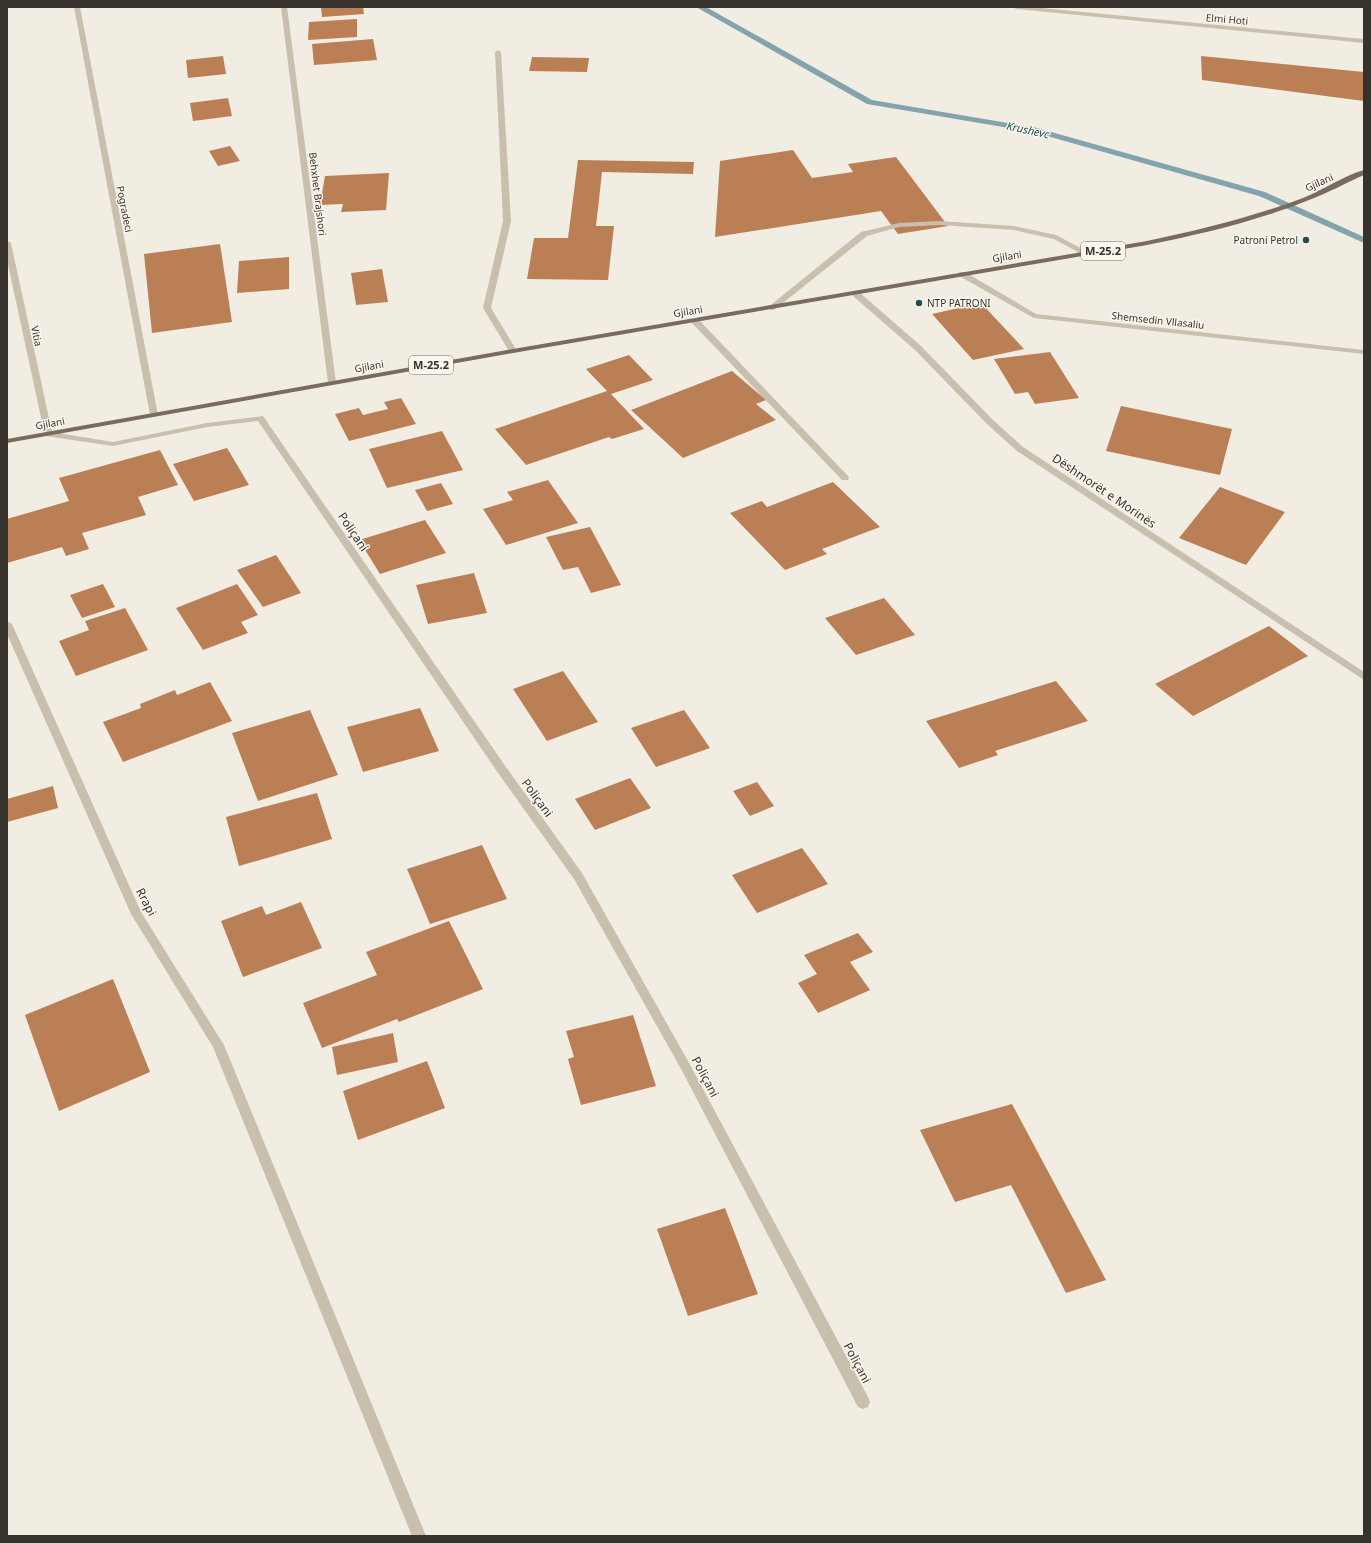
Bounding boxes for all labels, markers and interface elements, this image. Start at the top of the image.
street label: Elmi Hoti [1205,10,1249,28]
water label: Krushevc [1005,118,1052,142]
street label: Behxhet Brajshori [306,151,330,237]
street label: Gjilani [1303,170,1335,194]
street label: Pogradeci [114,185,136,233]
place label: Patroni Petrol [1234,233,1298,247]
marker: Patroni Petrol [1301,235,1311,245]
road number: M-25.2 [1081,242,1125,260]
street label: Gjilani [991,247,1023,265]
place label: NTP PATRONI [927,296,991,310]
marker: NTP PATRONI [914,298,924,308]
street label: Gjilani [672,302,704,320]
street label: Shemsedin Vllasaliu [1111,308,1205,332]
street label: Vitia [28,325,46,347]
road number: M-25.2 [409,356,453,374]
street label: Gjilani [353,357,385,375]
street label: Gjilani [34,414,66,432]
street label: Dëshmorët e Morinës [1049,449,1160,532]
street label: Poliçani [334,509,373,555]
street label: Poliçani [518,775,557,820]
street label: Rrapi [132,885,161,919]
street label: Poliçani [688,1053,723,1100]
street label: Poliçani [840,1339,875,1386]

